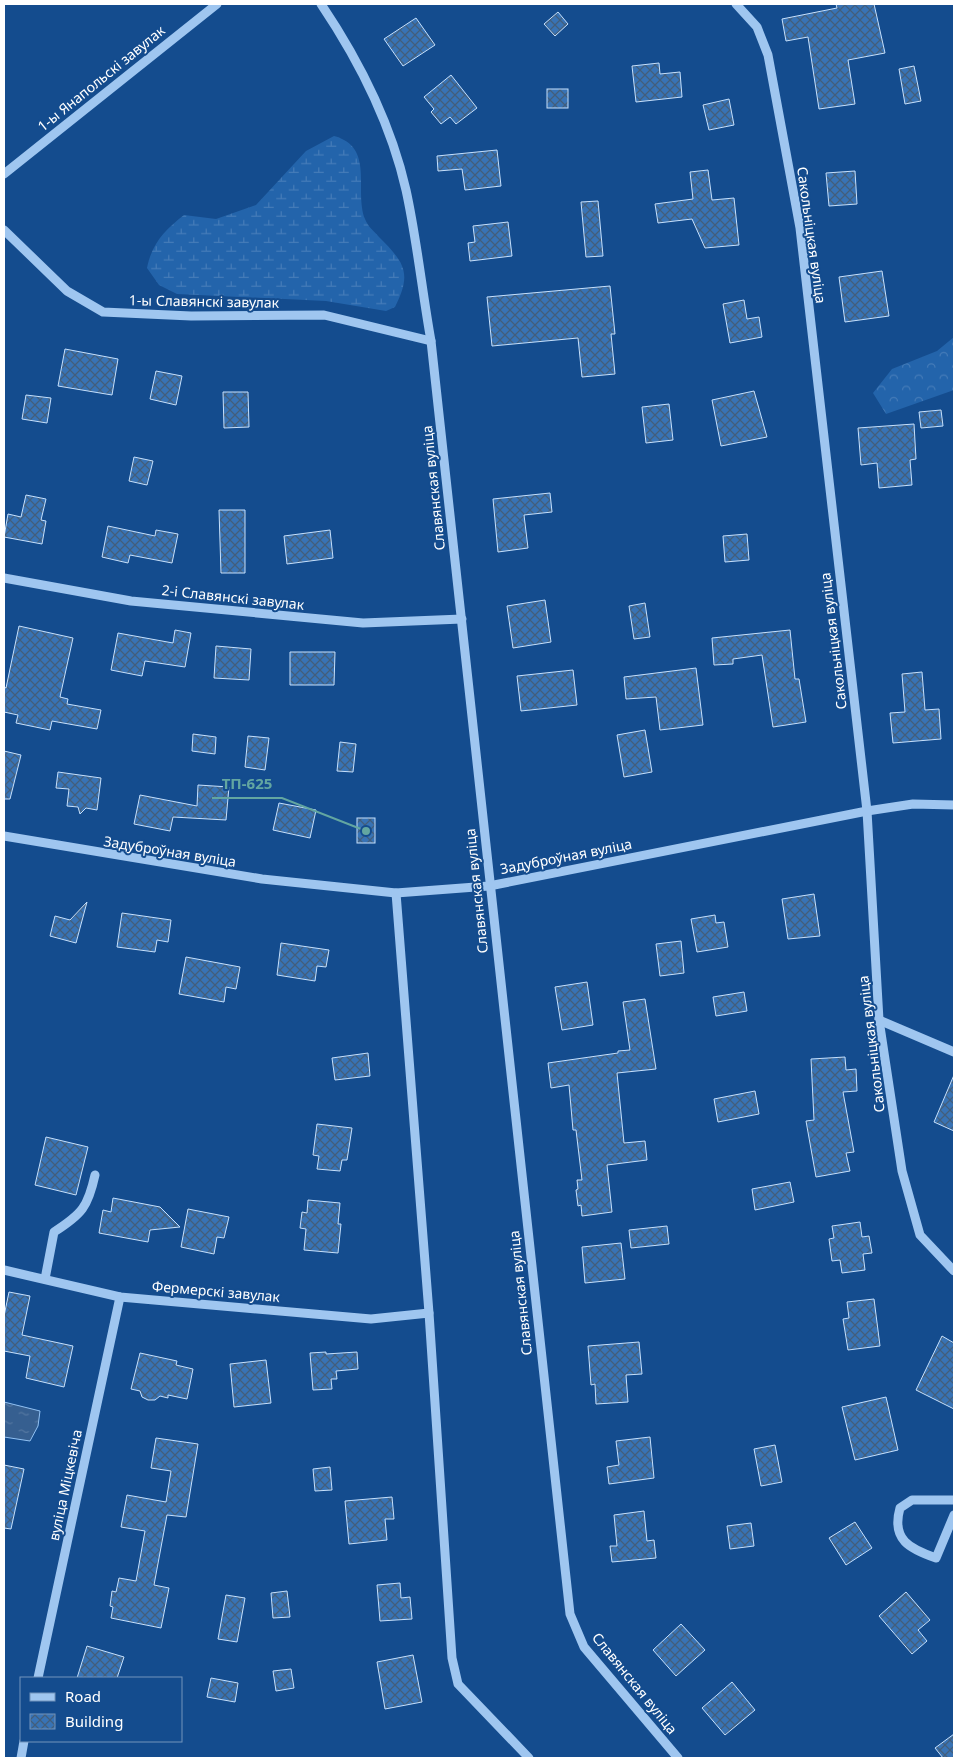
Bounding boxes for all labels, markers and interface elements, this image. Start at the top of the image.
street label: 1-ы Янапольскі завулак [33,20,169,135]
street label: Сакольніцкая вуліца [793,165,831,305]
street label: 1-ы Славянскі завулак [129,290,280,312]
street label: Славянская вуліца [417,425,449,551]
street label: Сакольніцкая вуліца [815,571,851,711]
street label: 2-і Славянскі завулак [161,580,306,614]
callout: ТП-625 [212,768,282,798]
text: ТП-625 [222,773,272,793]
street label: Славянская вуліца [460,828,492,954]
street label: Задуброўная вуліца [102,831,238,871]
street label: Задуброўная вуліца [498,834,634,878]
street label: Сакольніцкая вуліца [853,974,889,1114]
street label: Славянская вуліца [504,1230,536,1356]
street label: Фермерскі завулак [151,1276,281,1306]
street label: вуліца Міцкевіча [44,1428,86,1542]
street label: Славянская вуліца [588,1628,682,1738]
legend [20,1677,182,1742]
text: Road [65,1686,101,1706]
text: Building [65,1711,123,1731]

